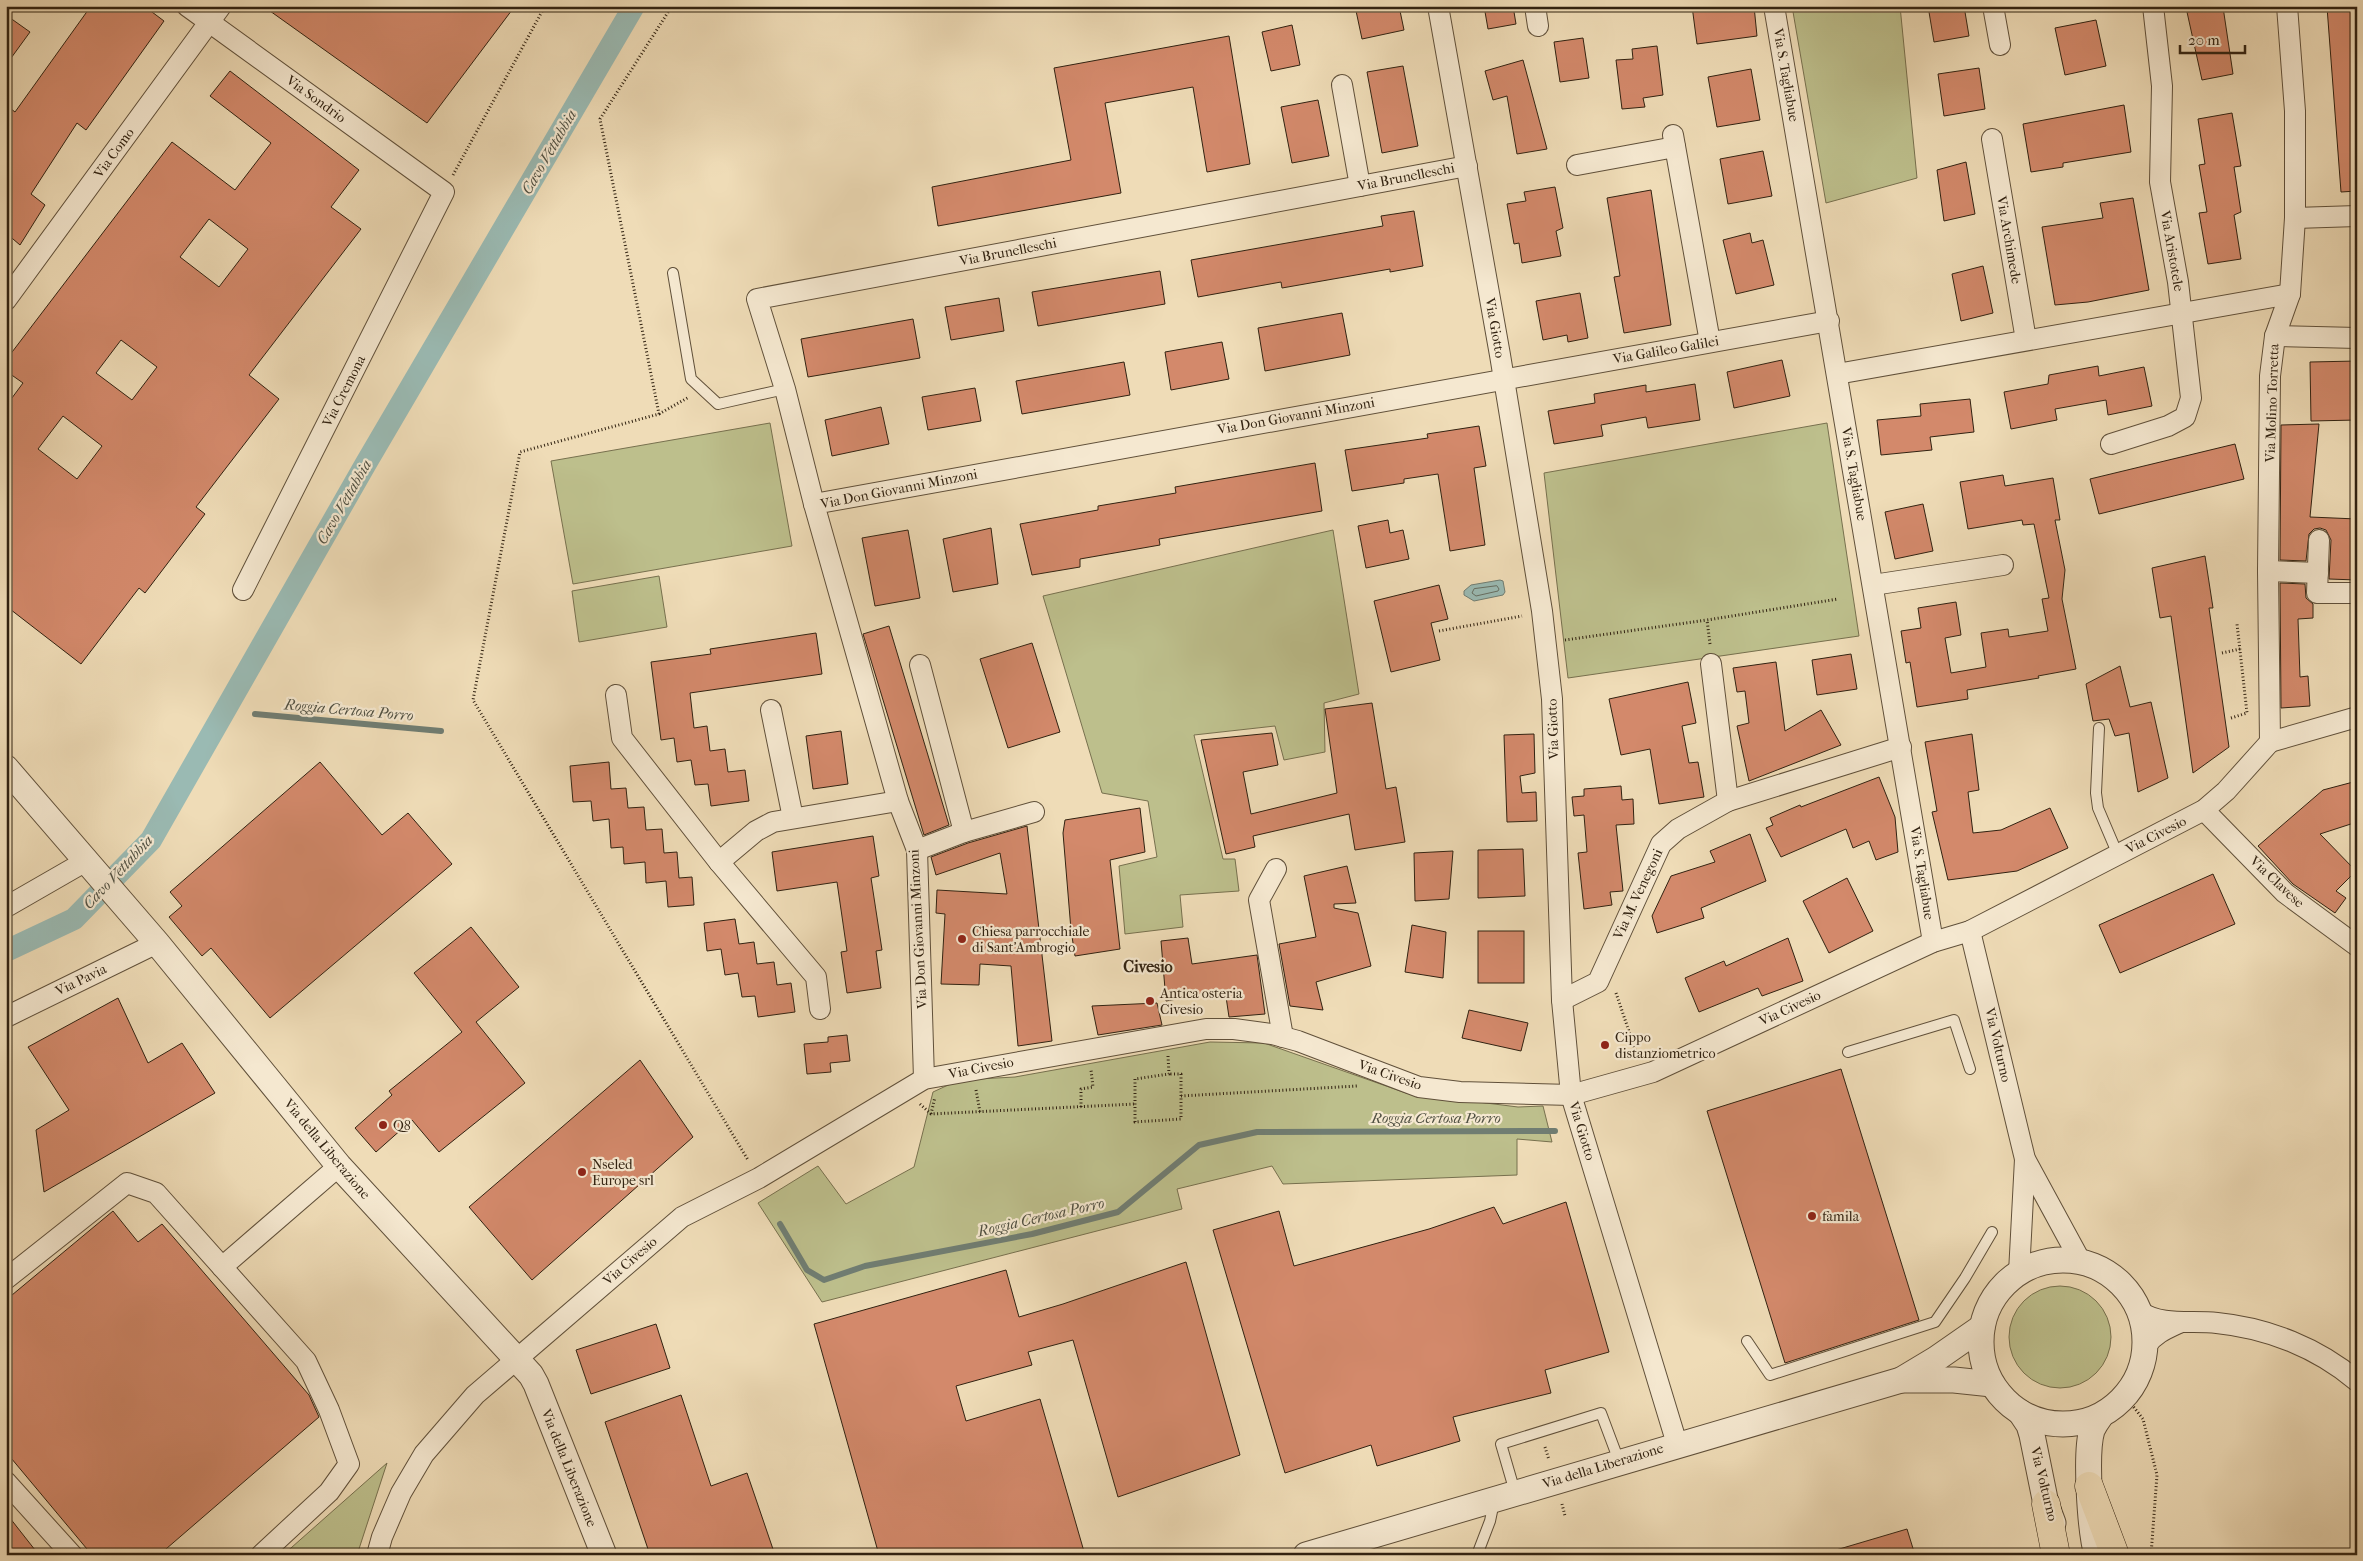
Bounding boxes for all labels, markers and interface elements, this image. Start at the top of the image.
scale bar [2180,22,2246,54]
street label: Via S. Tagliabue [1769,26,1803,123]
text: 20 m [2188,31,2220,49]
street label: Via Sondrio [282,71,349,126]
water label: Cavo Vettabbia [518,107,580,197]
street label: Via Como [90,125,138,182]
street label: Via Brunelleschi [1355,159,1456,195]
street label: Via Archimede [1993,194,2025,285]
street label: Via Aristotele [2156,208,2187,293]
street label: Via Brunelleschi [957,234,1058,270]
street label: Via Giotto [1481,296,1509,359]
street label: Via Galileo Galilei [1611,332,1720,368]
street label: Via Molino Torretta [2261,343,2283,464]
street label: Via Cremona [318,352,370,431]
street label: Via Don Giovanni Minzoni [1215,394,1376,438]
street label: Via S. Tagliabue [1837,425,1871,522]
water label: Cavo Vettabbia [313,457,375,547]
street label: Via Don Giovanni Minzoni [818,465,979,513]
water label: Roggia Certosa Porro [283,695,414,725]
street label: Via Giotto [1543,698,1563,761]
street label: Via Civesio [2122,812,2189,858]
street label: Via S. Tagliabue [1906,824,1938,921]
water label: Cavo Vettabbia [79,831,157,913]
street label: Via M. Venegoni [1609,846,1666,943]
street label: Via Don Giovanni Minzoni [905,849,931,1010]
street label: Via Clavese [2246,852,2308,911]
place label: Chiesa parrocchiale di Sant'Ambrogio [972,923,1089,956]
marker: Chiesa parrocchiale di Sant'Ambrogio [956,933,968,945]
district label: Civesio [1123,957,1173,976]
street label: Via Pavia [52,960,110,1000]
place label: Antica osteria Civesio [1159,985,1243,1018]
street label: Via Civesio [1756,986,1823,1030]
marker: Antica osteria Civesio [1144,995,1156,1007]
street label: Via Volturno [1981,1005,2015,1084]
place label: Cippo distanziometrico [1615,1029,1716,1062]
marker: Cippo distanziometrico [1599,1039,1611,1051]
street label: Via Civesio [946,1053,1015,1083]
street label: Via Civesio [1355,1056,1424,1094]
street label: Via della Liberazione [279,1095,374,1203]
street label: Via Giotto [1565,1099,1599,1163]
water label: Roggia Certosa Porro [1370,1109,1501,1127]
place label: Q8 [393,1117,411,1134]
marker: Q8 [377,1119,389,1131]
place label: Nseled Europe srl [592,1156,654,1189]
marker: Nseled Europe srl [576,1166,588,1178]
water label: Roggia Certosa Porro [975,1194,1106,1241]
place label: famila [1822,1208,1860,1225]
marker: famila [1806,1210,1818,1222]
street label: Via Civesio [599,1233,660,1290]
street label: Via della Liberazione [537,1406,600,1530]
street label: Via della Liberazione [1539,1439,1666,1493]
street label: Via Volturno [2026,1444,2061,1523]

